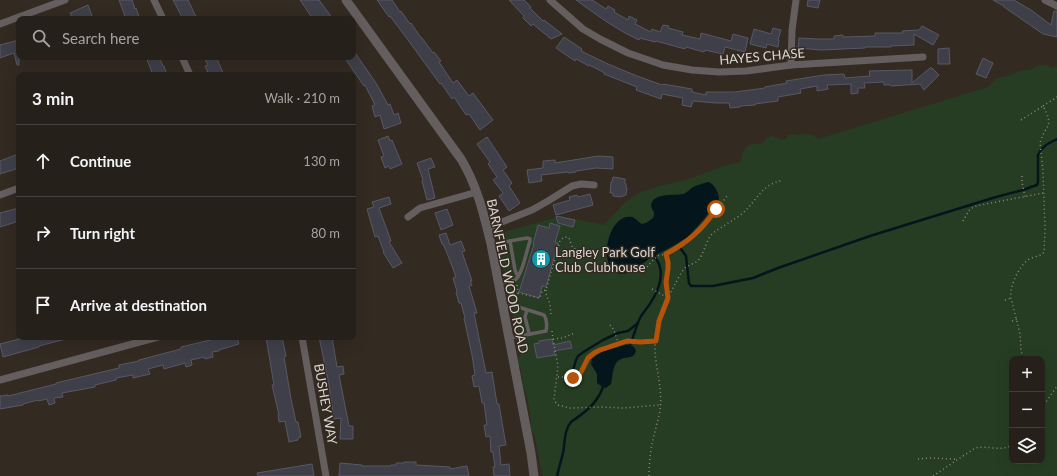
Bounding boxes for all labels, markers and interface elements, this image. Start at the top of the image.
search box [16,16,356,60]
icon: search [30,27,52,49]
text: Search here [62,29,139,47]
street label: HAYES CHASE [719,44,805,68]
text: 3 min [32,88,74,109]
text: Walk · 210 m [264,90,340,106]
icon: ahead [32,150,54,172]
text: Continue [70,152,131,170]
text: 130 m [303,153,340,169]
street label: BARNFIELD WOOD ROAD [484,197,532,355]
route start [707,200,725,218]
icon: right [32,222,54,244]
text: Turn right [70,224,135,242]
text: 80 m [311,225,340,241]
place label: Langley Park Golf Club Clubhouse [555,244,655,275]
building icon: Langley Park Golf Club Clubhouse [530,248,552,270]
icon: arrive [32,294,54,316]
text: Arrive at destination [70,296,207,314]
map controls [1009,356,1045,464]
button: + [1009,356,1045,392]
street label: BUSHEY WAY [311,362,341,447]
route end [564,369,582,387]
button: − [1009,392,1045,428]
button: layers [1009,428,1045,464]

